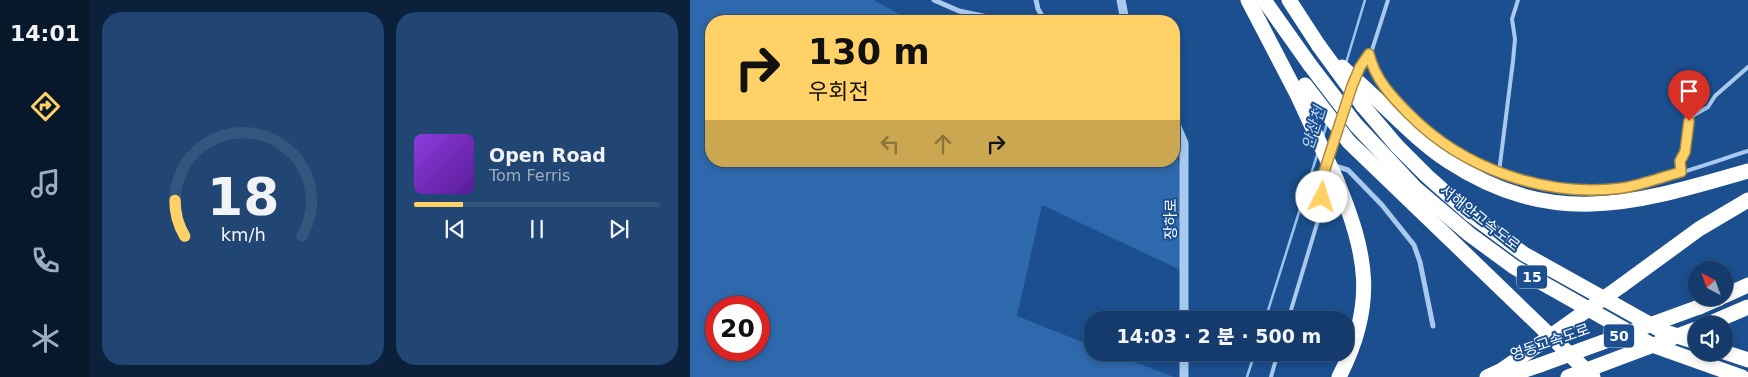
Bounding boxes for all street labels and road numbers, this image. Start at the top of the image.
street label: 서해안고속도로 [1436,181,1524,255]
street label: 장하로 [1162,198,1180,240]
road number: 15 [1517,266,1547,288]
street label: 영동고속도로 [1508,320,1592,364]
road number: 50 [1604,324,1634,348]

